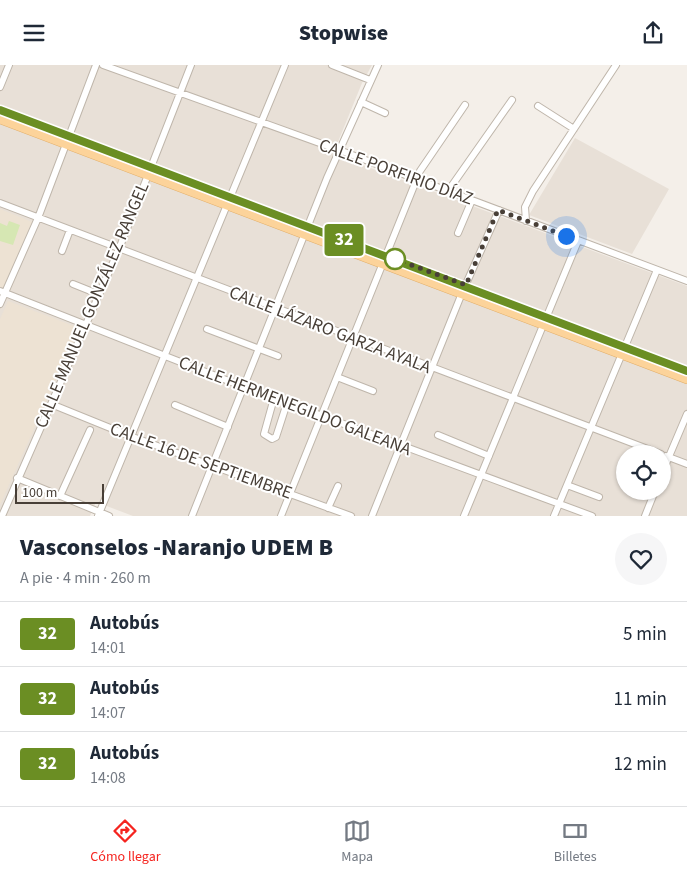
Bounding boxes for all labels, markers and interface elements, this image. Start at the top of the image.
text: Stopwise [299,17,388,49]
icon: menu [20,19,48,47]
icon: share [639,19,667,47]
street label: CALLE PORFIRIO DÍAZ [315,132,477,212]
street label: CALLE MANUEL GONZÁLEZ RANGEL [29,178,155,432]
line badge: 32 [322,224,366,256]
your location [554,224,579,249]
text: 32 [334,227,354,252]
unlabelled marker [384,248,406,270]
street label: CALLE LÁZARO GARZA AYALA [225,280,435,380]
street label: CALLE HERMENEGILDO GALEANA [175,350,415,462]
street label: CALLE 16 DE SEPTIEMBRE [106,416,296,506]
map controls [616,445,671,500]
button: locate [616,445,671,500]
scale bar [15,481,104,504]
text: 100 m [22,483,57,503]
text: Vasconselos -Naranjo UDEM B [20,530,333,565]
button: heart [615,533,667,585]
text: A pie · 4 min · 260 m [20,567,151,589]
text: Autobús [90,610,159,637]
text: 32 [38,621,57,646]
text: 5 min [623,621,667,648]
text: 14:01 [90,637,126,659]
text: Autobús [90,675,159,702]
text: 32 [38,686,57,711]
text: 11 min [613,686,667,713]
text: 14:07 [90,702,126,724]
text: Autobús [90,740,159,767]
text: 32 [38,751,57,776]
text: 12 min [613,751,667,778]
text: 14:08 [90,767,126,789]
tab: Cómo llegar [90,817,161,867]
tab: Mapa [341,817,373,867]
tab: Billetes [554,817,597,867]

